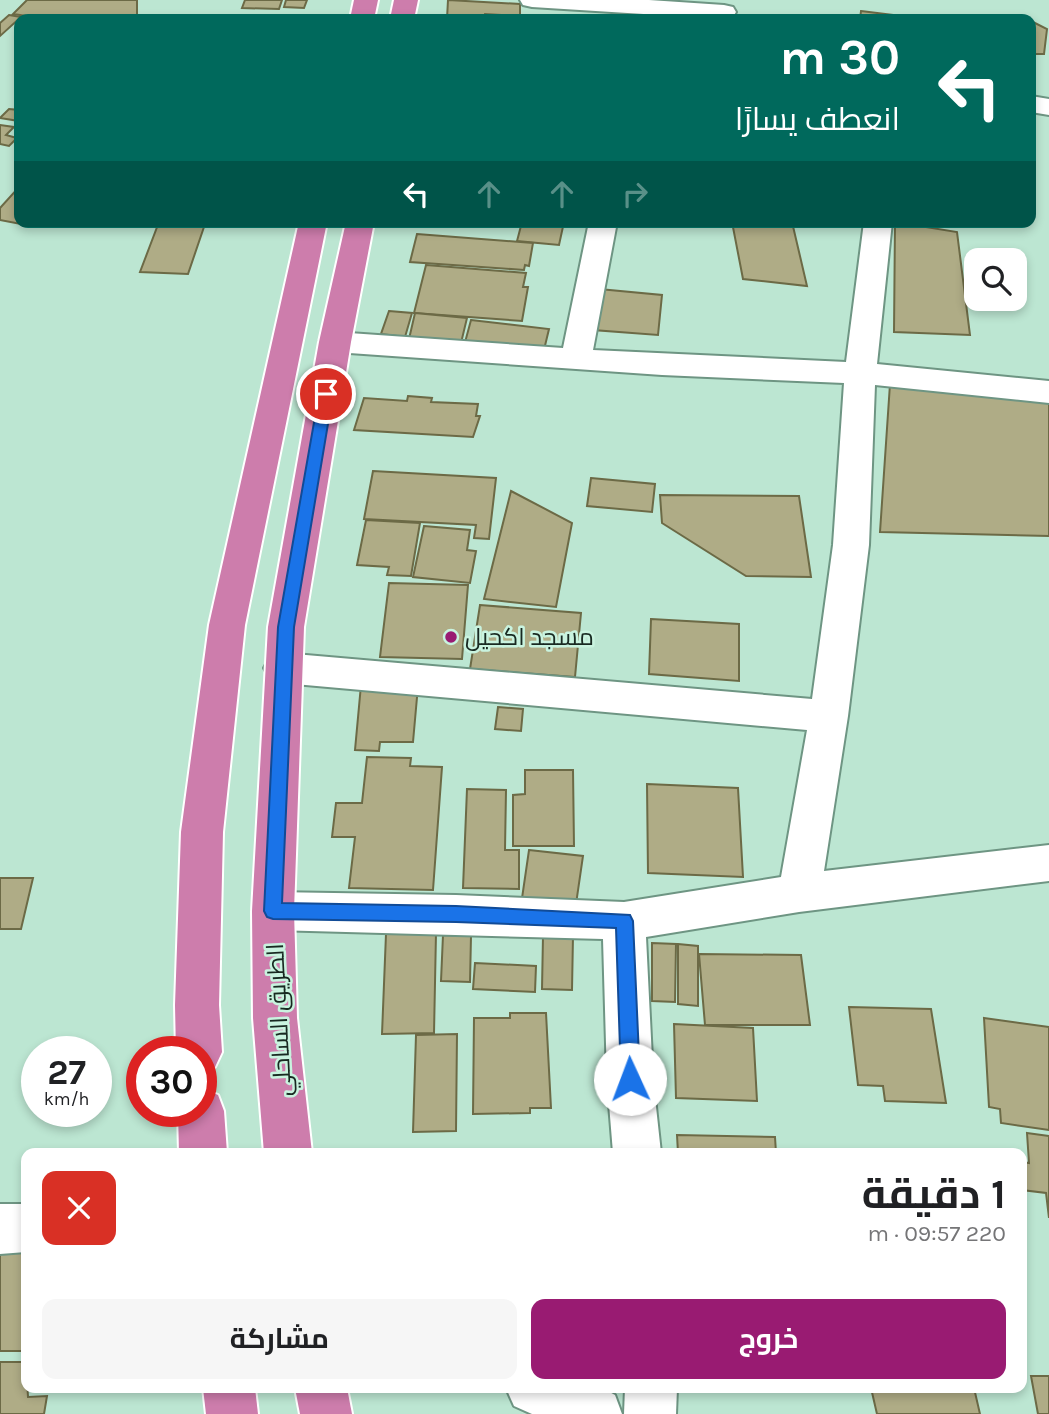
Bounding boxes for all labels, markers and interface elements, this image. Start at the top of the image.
text: 30 m [780,29,900,86]
icon: left [924,42,1015,133]
text: انعطف يسارًا [735,101,900,138]
icon: left [397,175,435,213]
icon: ahead [470,175,508,213]
icon: ahead [543,175,581,213]
icon: right [616,175,654,213]
map controls [964,248,1027,311]
button: search [964,248,1027,311]
pin [296,364,356,424]
icon: arrive [307,375,345,413]
place label: مسجد اكحيل [465,623,594,651]
marker: مسجد اكحيل [443,629,459,645]
street label: الطريق الساحلي [261,943,302,1097]
speed limit sign: 30 [126,1036,217,1127]
position arrow [593,1042,667,1116]
text: 27 [47,1052,86,1093]
text: km/h [44,1088,89,1110]
text: 1 دقيقة [862,1169,1006,1219]
button: close [42,1171,116,1245]
text: 220 m · 09:57 [868,1220,1006,1247]
button: مشاركة [42,1299,517,1379]
button: خروج [531,1299,1006,1379]

